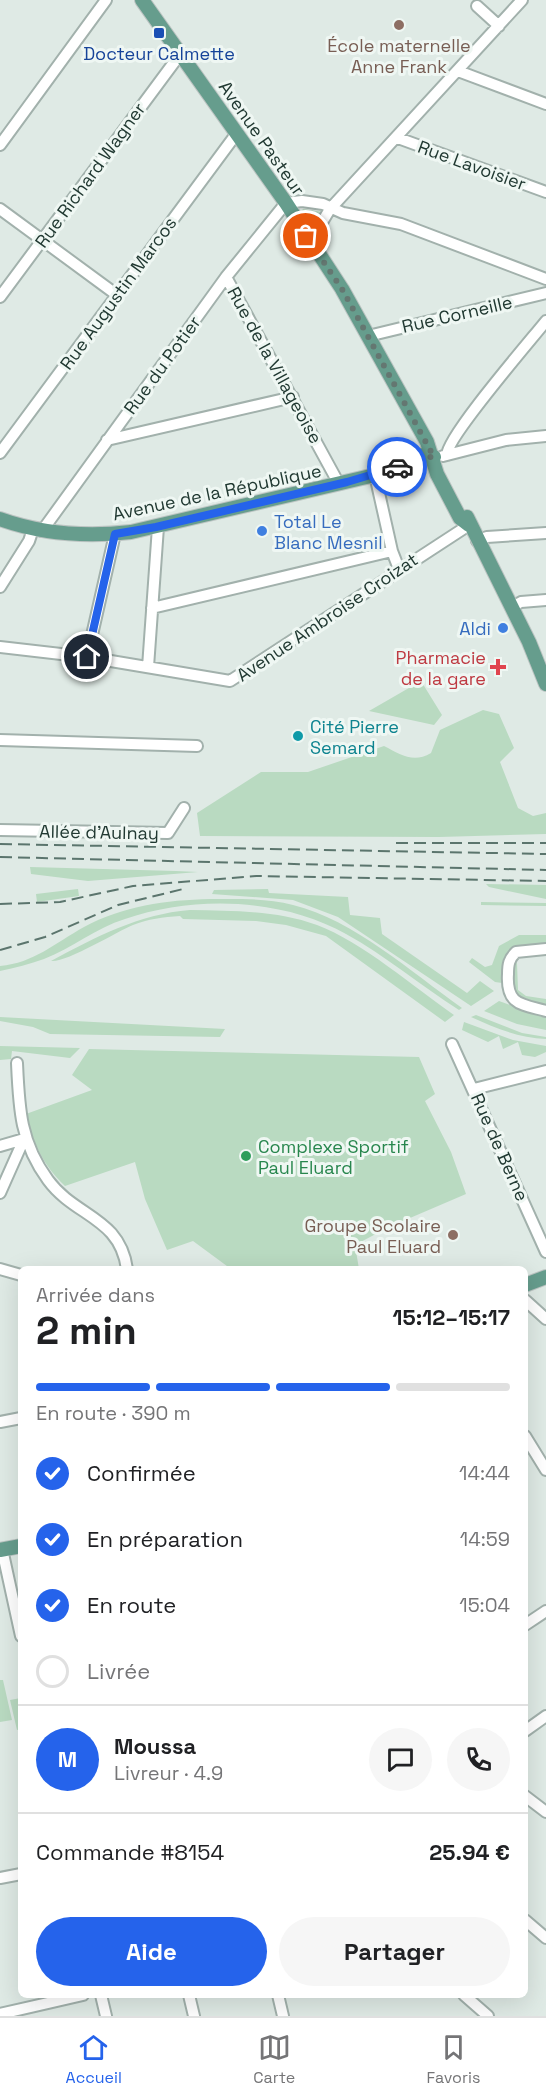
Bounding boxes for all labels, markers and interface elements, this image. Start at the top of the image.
marker: École maternelle Anne Frank [392,18,406,32]
marker: Docteur Calmette [152,26,166,40]
place label: École maternelle Anne Frank [327,34,471,78]
place label: Docteur Calmette [83,42,235,65]
street label: Avenue Pasteur [214,76,310,200]
street label: Rue Richard Wagner [30,98,151,252]
street label: Rue Lavoisier [415,135,529,195]
pin [280,210,331,261]
street label: Rue Augustin Marcos [55,212,181,374]
icon: bag [289,219,322,252]
street label: Rue de la Villageoise [222,282,328,448]
street label: Rue Corneille [400,290,514,338]
street label: Rue du Potier [119,311,206,419]
courier [367,437,427,497]
icon: car [381,451,414,484]
street label: Avenue de la République [111,459,323,525]
place label: Total Le Blanc Mesnil [274,510,383,554]
marker: Total Le Blanc Mesnil [255,524,269,538]
street label: Avenue Ambroise Croizat [232,548,422,686]
place label: Aldi [459,617,491,640]
marker: Aldi [496,621,510,635]
pin [61,631,112,682]
icon: home [70,640,103,673]
place label: Pharmacie de la gare [396,646,486,690]
marker: Pharmacie de la gare [491,660,505,674]
place label: Cité Pierre Semard [310,715,399,759]
marker: Cité Pierre Semard [291,729,305,743]
street label: Allée d'Aulnay [39,819,159,845]
street label: Rue de Berne [466,1090,534,1204]
place label: Complexe Sportif Paul Eluard [258,1135,409,1179]
marker: Complexe Sportif Paul Eluard [239,1149,253,1163]
place label: Groupe Scolaire Paul Eluard [304,1214,441,1258]
marker: Groupe Scolaire Paul Eluard [446,1228,460,1242]
text: Arrivée dans [36,1282,155,1308]
text: 15:12–15:17 [393,1303,510,1331]
text: 2 min [36,1306,137,1355]
text: En route · 390 m [36,1400,191,1426]
icon: check [36,1457,69,1490]
text: Confirmée [87,1459,196,1487]
text: 14:44 [459,1460,510,1486]
icon: check [36,1523,69,1556]
text: En préparation [87,1525,243,1553]
text: 14:59 [460,1526,510,1552]
icon: check [36,1589,69,1622]
text: En route [87,1591,176,1619]
text: 15:04 [459,1592,510,1618]
text: Livrée [87,1657,150,1685]
button: chat [369,1728,432,1791]
button: phone [447,1728,510,1791]
text: Moussa [114,1732,196,1760]
text: M [58,1745,77,1773]
text: Livreur · 4.9 [114,1760,223,1786]
text: Commande #8154 [36,1838,224,1866]
text: 25.94 € [429,1838,510,1866]
button: Aide [36,1917,267,1986]
button: Partager [279,1917,510,1986]
tab: Accueil [66,2031,122,2088]
tab: Carte [253,2031,295,2088]
tab: Favoris [426,2031,480,2088]

